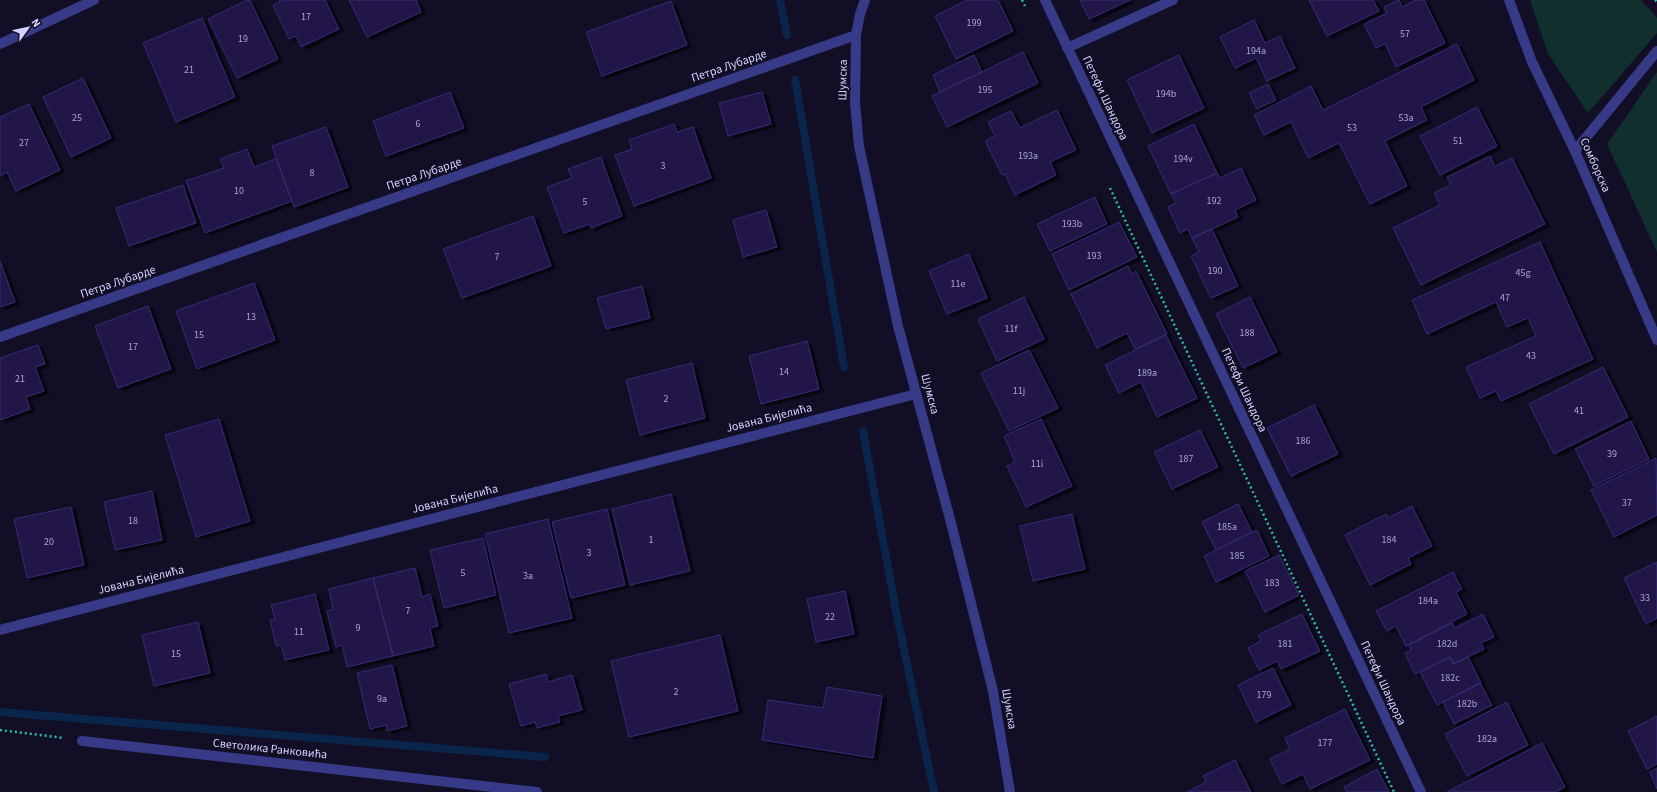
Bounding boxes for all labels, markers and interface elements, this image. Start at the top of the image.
north arrow [8,8,48,48]
house number: 17 [301,10,311,24]
text: N [28,16,44,30]
house number: 199 [967,16,981,30]
house number: 57 [1400,27,1410,41]
house number: 19 [238,32,248,46]
house number: 194a [1246,44,1266,58]
street label: Петра Лубарде [689,45,769,87]
street label: Петефи Шандора [1078,53,1132,143]
street label: Шумска [834,59,852,101]
house number: 21 [184,63,194,77]
house number: 195 [978,83,992,97]
house number: 194b [1156,87,1177,101]
house number: 25 [72,111,82,125]
house number: 53a [1399,111,1413,125]
house number: 6 [416,117,421,131]
house number: 53 [1347,121,1357,135]
house number: 51 [1453,134,1463,148]
street label: Сомборска [1575,135,1615,195]
house number: 27 [19,136,29,150]
house number: 193a [1018,149,1038,163]
house number: 194v [1173,152,1193,166]
street label: Петра Лубарде [384,153,464,195]
house number: 3 [661,159,666,173]
house number: 8 [310,166,315,180]
house number: 10 [234,184,244,198]
house number: 192 [1207,194,1221,208]
house number: 5 [583,195,588,209]
house number: 193b [1062,217,1083,231]
house number: 193 [1087,249,1101,263]
house number: 7 [495,250,500,264]
street label: Петра Лубарде [78,261,158,303]
house number: 190 [1208,264,1222,278]
house number: 45g [1516,266,1530,280]
house number: 11e [951,277,965,291]
house number: 47 [1500,291,1510,305]
house number: 13 [246,310,256,324]
house number: 11f [1005,322,1019,336]
house number: 188 [1240,326,1254,340]
house number: 15 [194,328,204,342]
house number: 17 [128,340,138,354]
street label: Петефи Шандора [1217,345,1271,435]
house number: 43 [1526,349,1536,363]
house number: 14 [779,365,789,379]
house number: 189a [1137,366,1157,380]
house number: 21 [15,372,25,386]
street label: Шумска [916,372,944,416]
house number: 11j [1013,384,1025,398]
house number: 2 [664,392,669,406]
street label: Јована Бијелића [724,399,814,437]
house number: 41 [1574,404,1584,418]
house number: 186 [1296,434,1310,448]
house number: 39 [1607,447,1617,461]
house number: 187 [1179,452,1193,466]
house number: 11i [1031,457,1043,471]
street label: Јована Бијелића [410,480,500,518]
house number: 37 [1622,496,1632,510]
house number: 18 [128,514,138,528]
house number: 185a [1217,520,1237,534]
house number: 1 [649,533,654,547]
house number: 184 [1382,533,1396,547]
house number: 20 [44,535,54,549]
house number: 3 [587,546,592,560]
house number: 185 [1230,549,1244,563]
street label: Јована Бијелића [96,561,186,599]
house number: 5 [461,566,466,580]
house number: 3a [523,569,533,583]
house number: 183 [1265,576,1279,590]
house number: 33 [1640,591,1650,605]
house number: 184a [1418,594,1438,608]
house number: 7 [406,604,411,618]
house number: 22 [825,610,835,624]
house number: 9 [356,621,361,635]
house number: 11 [294,625,304,639]
house number: 181 [1278,637,1292,651]
house number: 182d [1437,637,1457,651]
street label: Петефи Шандора [1356,638,1410,728]
house number: 15 [171,647,181,661]
house number: 182c [1440,671,1460,685]
house number: 2 [674,685,679,699]
street label: Шумска [997,687,1021,731]
house number: 179 [1257,688,1271,702]
house number: 9a [377,692,387,706]
house number: 182b [1457,697,1478,711]
house number: 182a [1477,732,1497,746]
street label: Светолика Ранковића [212,735,328,763]
house number: 177 [1318,736,1332,750]

